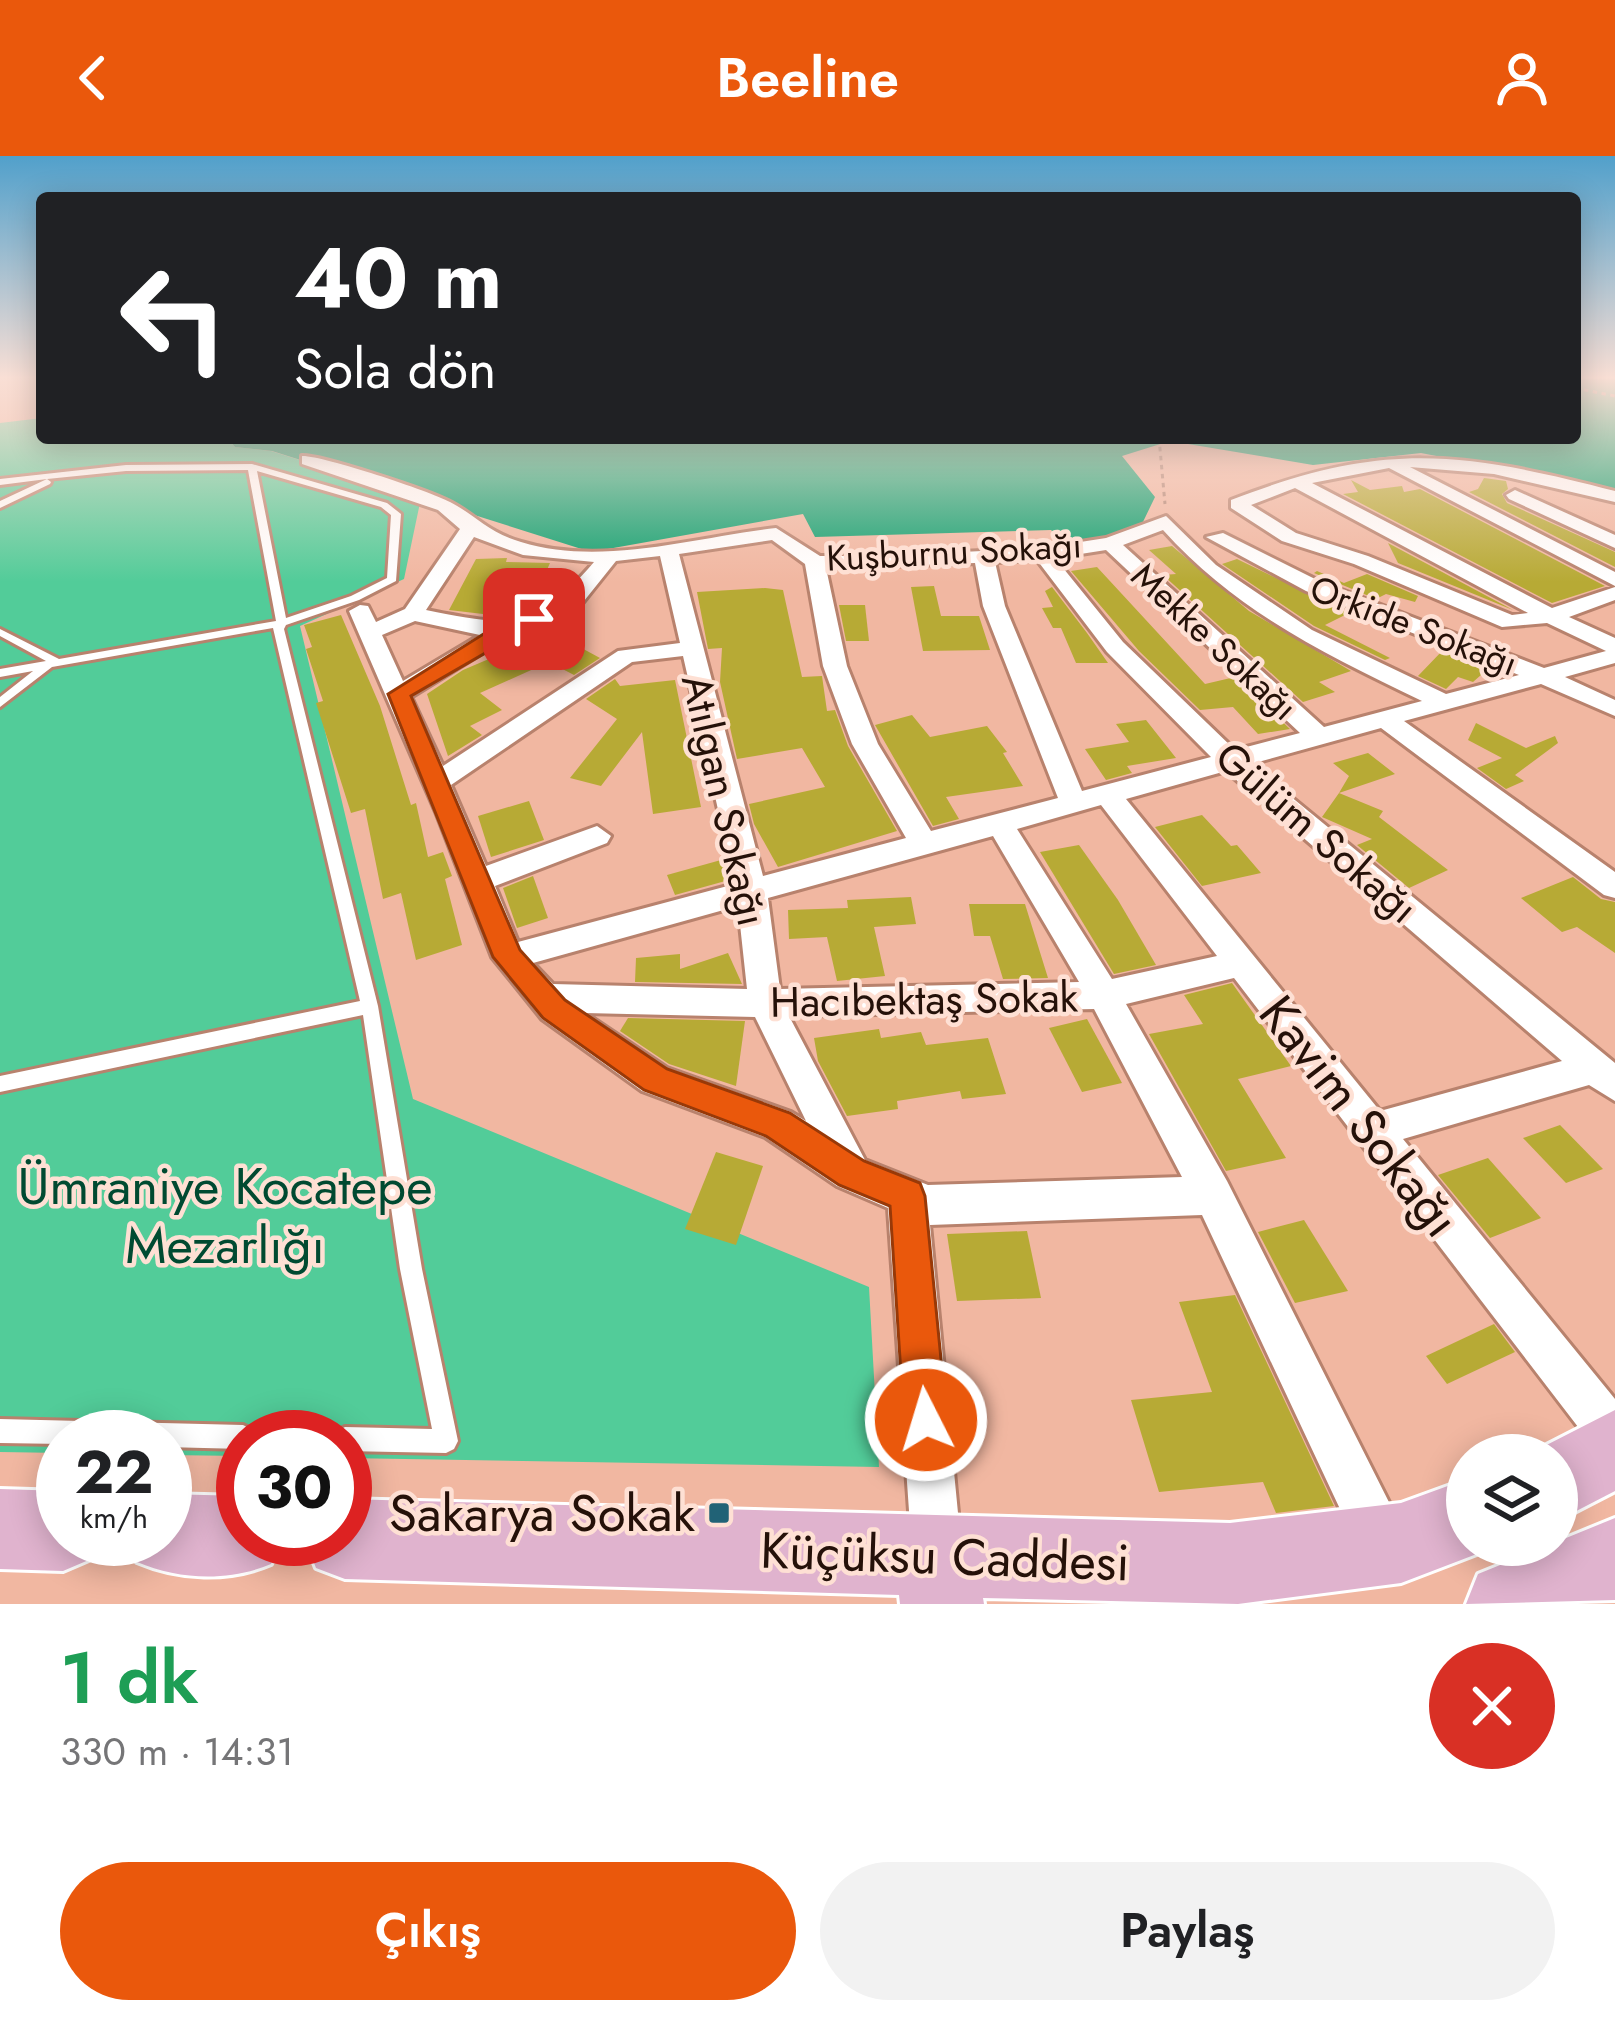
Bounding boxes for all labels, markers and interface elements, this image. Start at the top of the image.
text: Beeline [716,39,899,117]
icon: back [60,45,126,111]
icon: person [1489,45,1555,111]
text: 40 m [294,218,502,340]
icon: left [96,240,252,396]
text: Sola dön [294,330,496,408]
street label: Kuşburnu Sokağı [825,518,1083,584]
street label: Mekke Sokağı [1120,550,1310,732]
street label: Orkide Sokağı [1303,562,1525,688]
pin [483,568,585,670]
icon: arrive [501,586,567,652]
street label: Atılgan Sokağı [666,668,783,932]
street label: Gülüm Sokağı [1202,727,1431,938]
street label: Hacıbektaş Sokak [769,966,1079,1033]
street label: Kavim Sokağı [1242,979,1478,1253]
park label: Ümraniye Kocatepe Mezarlığı [18,1149,432,1282]
position arrow [863,1357,989,1483]
speed limit sign: 30 [216,1410,372,1566]
text: 22 [75,1429,153,1516]
map controls [1446,1434,1578,1566]
button: layers [1446,1434,1578,1566]
place label: Sakarya Sokak [389,1476,696,1550]
text: km/h [80,1496,148,1539]
marker: Sakarya Sokak [706,1500,732,1526]
street label: Küçüksu Caddesi [759,1513,1131,1599]
text: 1 dk [60,1626,199,1730]
button: close [1429,1643,1555,1769]
text: 330 m · 14:31 [60,1723,294,1780]
button: Çıkış [60,1862,796,2000]
button: Paylaş [820,1862,1555,2000]

